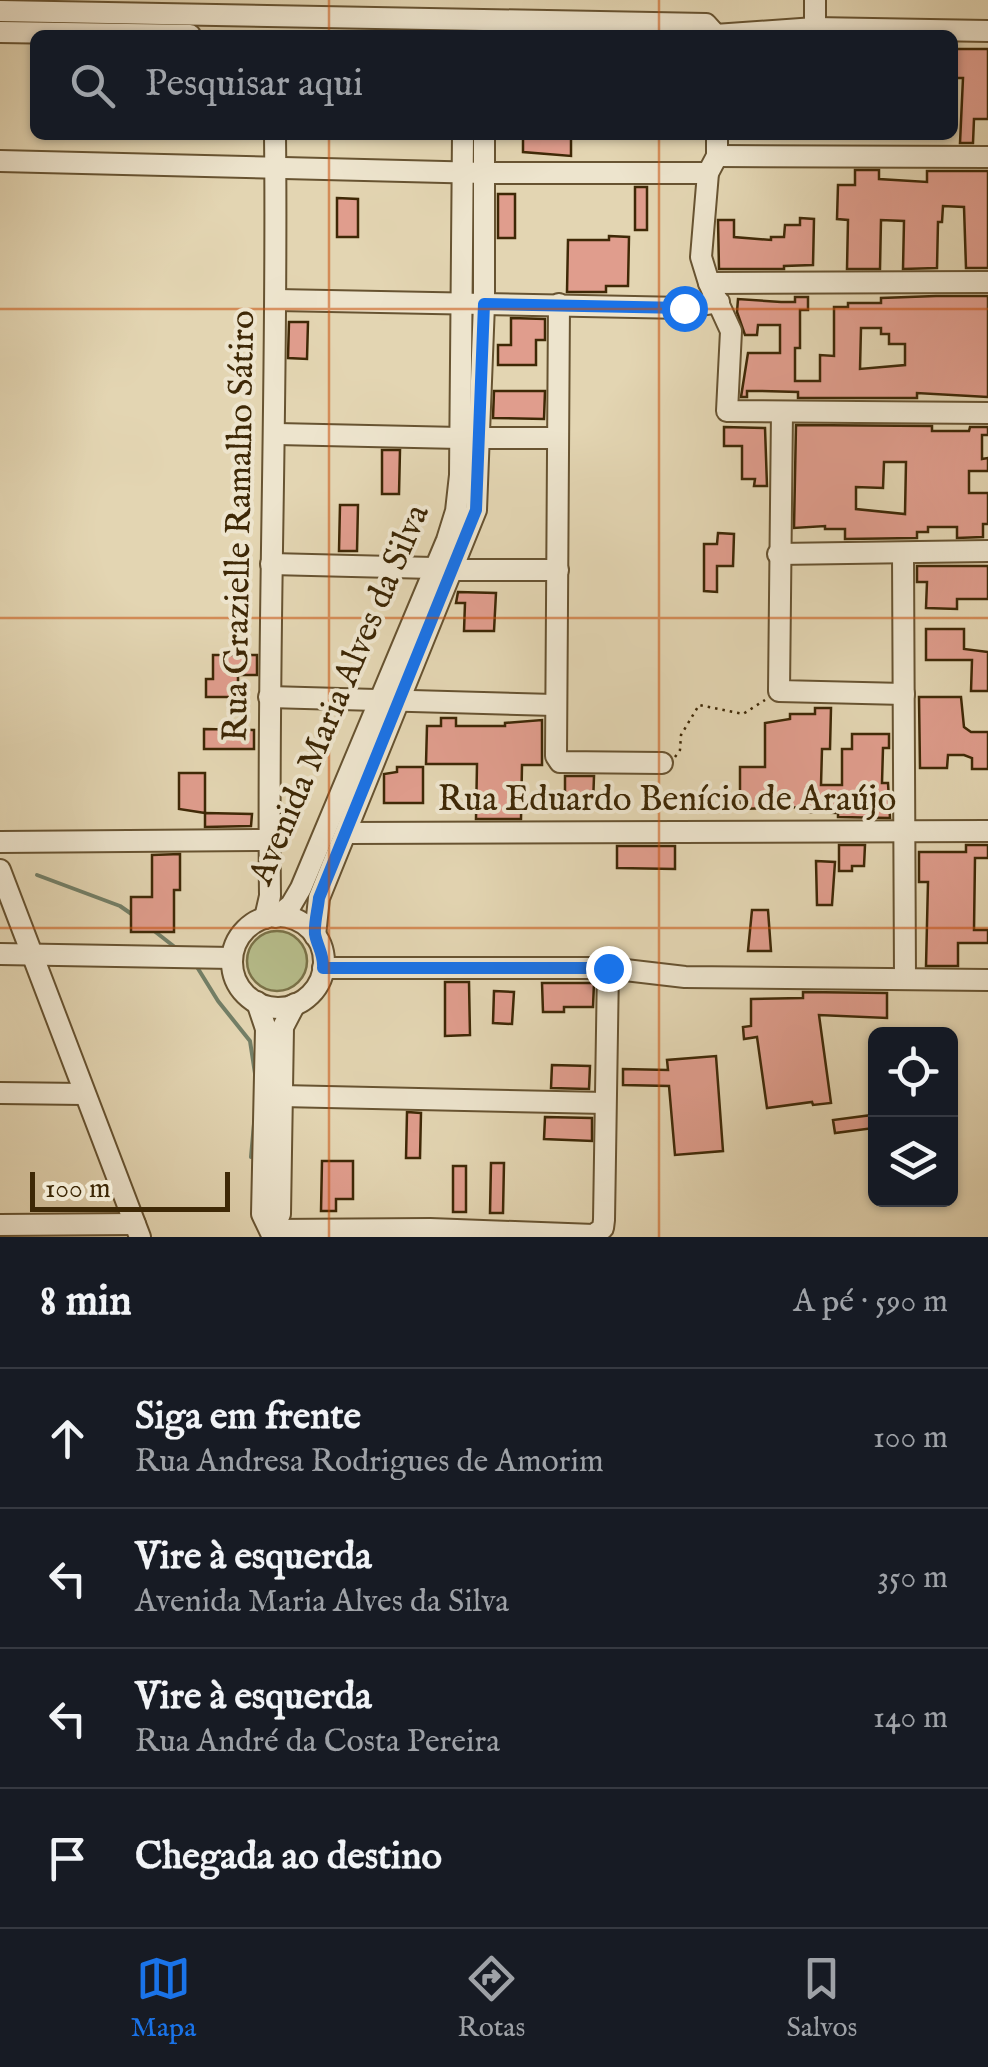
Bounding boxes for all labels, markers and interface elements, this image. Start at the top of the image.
search box [30,30,958,140]
icon: search [65,58,120,113]
text: Pesquisar aqui [145,61,363,109]
route start [662,286,708,332]
street label: Rua Grazielle Ramalho Sátiro [214,310,266,742]
street label: Avenida Maria Alves da Silva [239,497,441,893]
street label: Rua Eduardo Benício de Araújo [438,778,896,823]
route end [586,946,632,992]
map controls [868,1027,958,1207]
button: locate [868,1027,958,1117]
button: layers [868,1117,958,1207]
scale bar [30,1167,230,1212]
text: 100 m [45,1172,111,1207]
text: 8 min [40,1276,132,1329]
text: A pé · 590 m [793,1282,948,1323]
text: Siga em frente [135,1394,361,1442]
icon: ahead [40,1411,95,1466]
text: 100 m [873,1418,948,1459]
text: Rua Andresa Rodrigues de Amorim [135,1442,604,1483]
text: Vire à esquerda [135,1534,372,1582]
icon: left [40,1551,95,1606]
text: 350 m [877,1558,948,1599]
text: Avenida Maria Alves da Silva [135,1582,509,1623]
text: Vire à esquerda [135,1674,372,1722]
icon: left [40,1691,95,1746]
text: 140 m [873,1698,948,1739]
text: Rua André da Costa Pereira [135,1722,500,1763]
icon: arrive [40,1831,95,1886]
text: Chegada ao destino [135,1834,442,1882]
tab: Mapa [131,1951,196,2046]
tab: Rotas [458,1951,525,2046]
tab: Salvos [787,1951,857,2046]

